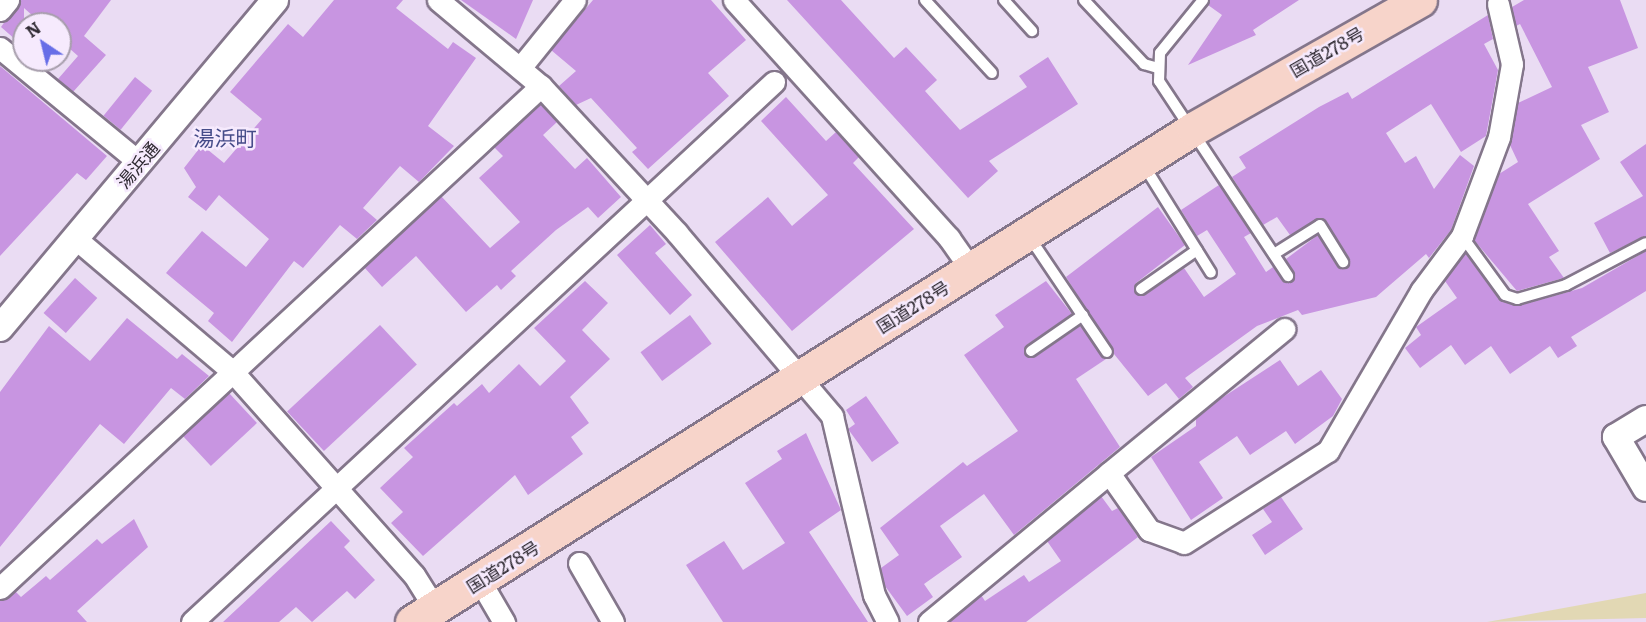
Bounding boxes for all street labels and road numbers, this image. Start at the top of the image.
street label: 国道278号 [1286,22,1368,82]
street label: 湯浜通 [112,137,164,193]
street label: 国道278号 [873,276,953,338]
street label: 国道278号 [463,536,543,598]

